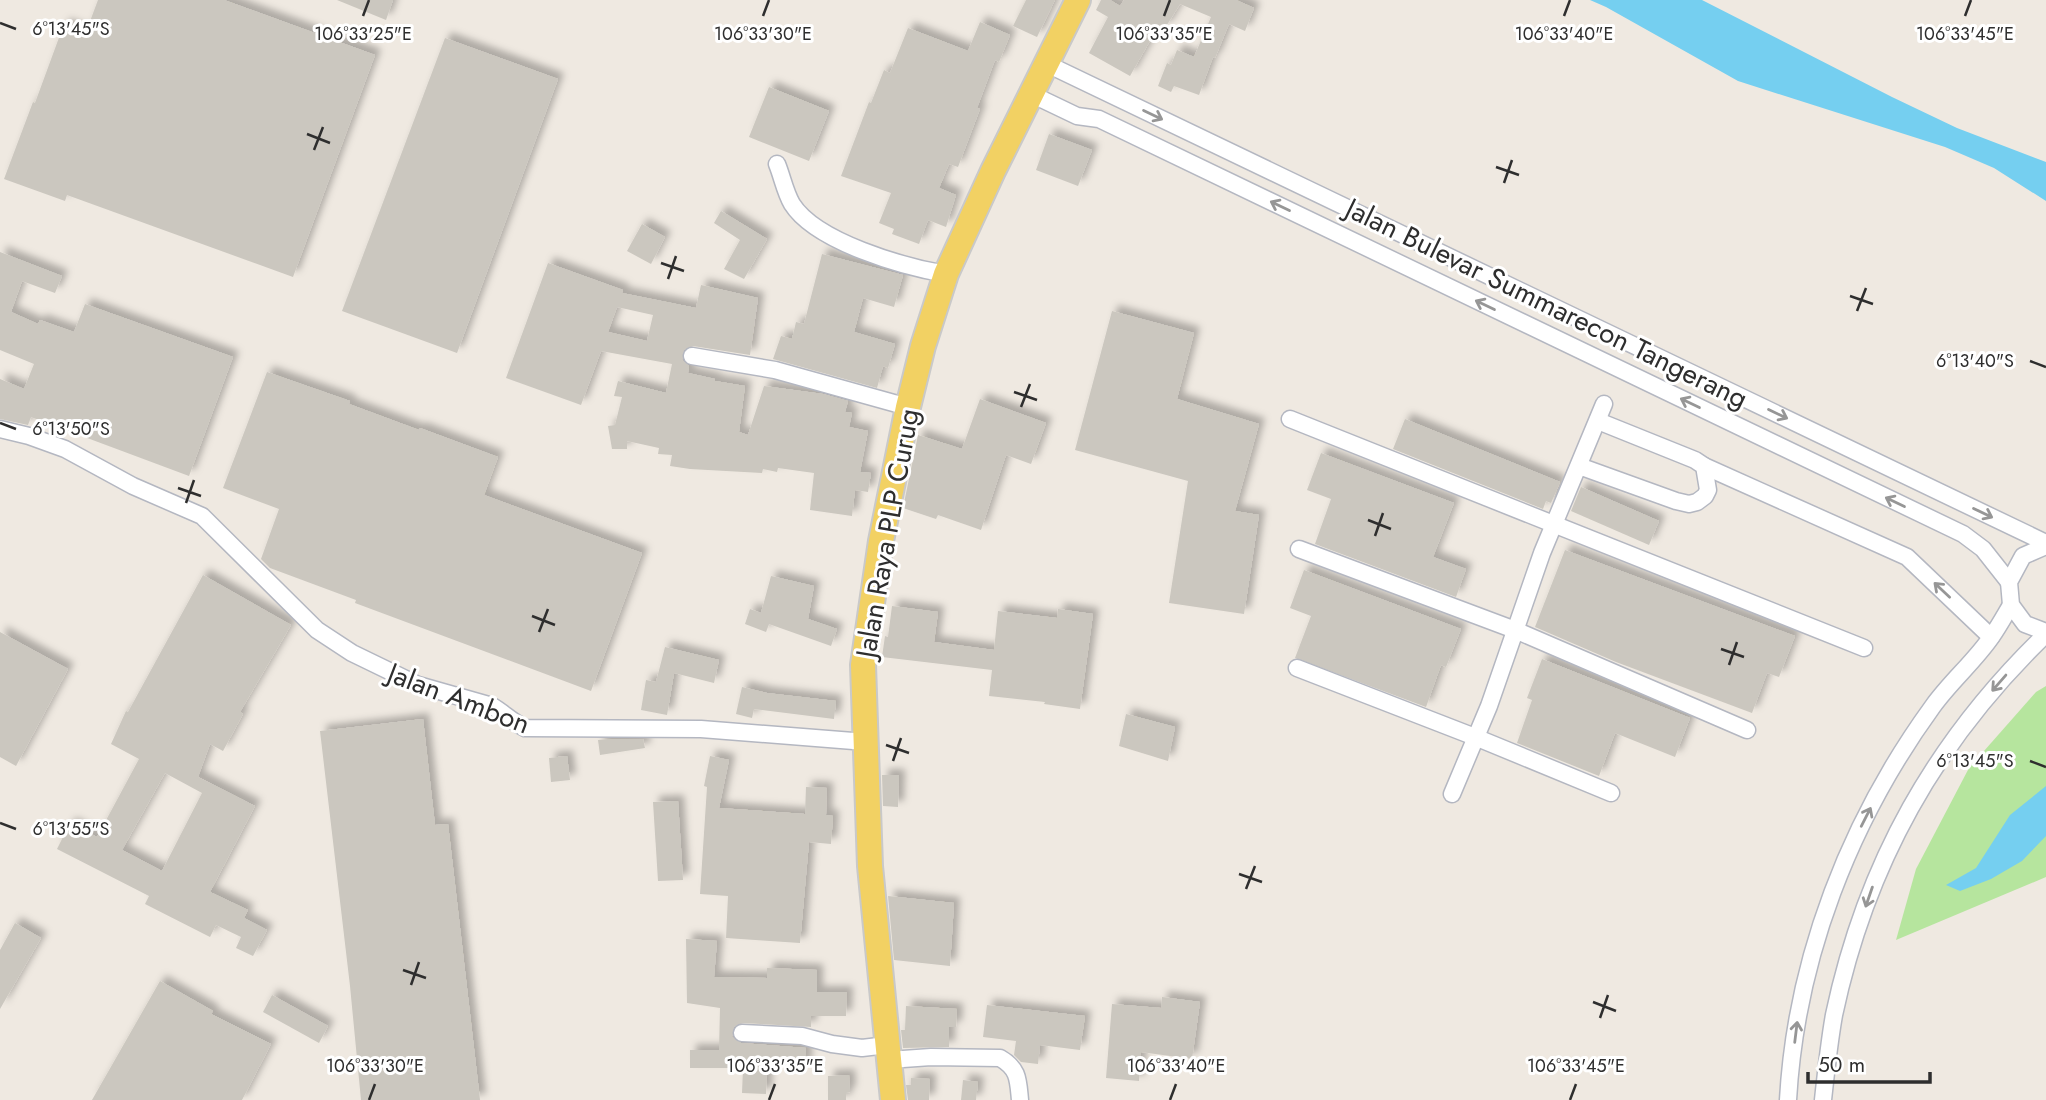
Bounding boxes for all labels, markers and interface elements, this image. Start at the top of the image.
text: 6°13'45"S [32,16,110,42]
text: 106°33'25"E [314,21,412,47]
text: 106°33'30"E [714,21,812,47]
text: 106°33'35"E [1115,21,1213,47]
text: 106°33'40"E [1515,21,1613,47]
text: 106°33'45"E [1916,21,2014,47]
one-way arrow [1142,108,1163,122]
street label: Jalan Bulevar Summarecon Tangerang [1335,186,1755,419]
one-way arrow [1270,199,1291,212]
one-way arrow [1475,297,1496,311]
text: 6°13'40"S [1936,348,2014,374]
one-way arrow [1680,396,1701,409]
street label: Jalan Raya PLP Curug [845,405,930,665]
one-way arrow [1767,408,1788,422]
text: 6°13'50"S [32,416,110,442]
one-way arrow [1885,494,1906,508]
one-way arrow [1972,506,1993,520]
one-way arrow [1934,582,1951,599]
street label: Jalan Ambon [378,651,536,744]
one-way arrow [1991,674,2007,692]
text: 6°13'45"S [1936,748,2014,774]
one-way arrow [1859,807,1873,828]
text: 6°13'55"S [33,816,110,842]
one-way arrow [1862,886,1874,908]
one-way arrow [1790,1021,1803,1044]
scale bar [1808,1040,1930,1084]
text: 50 m [1818,1050,1865,1080]
text: 106°33'30"E [326,1053,424,1079]
text: 106°33'35"E [726,1053,824,1079]
text: 106°33'40"E [1127,1053,1225,1079]
text: 106°33'45"E [1527,1053,1625,1079]

